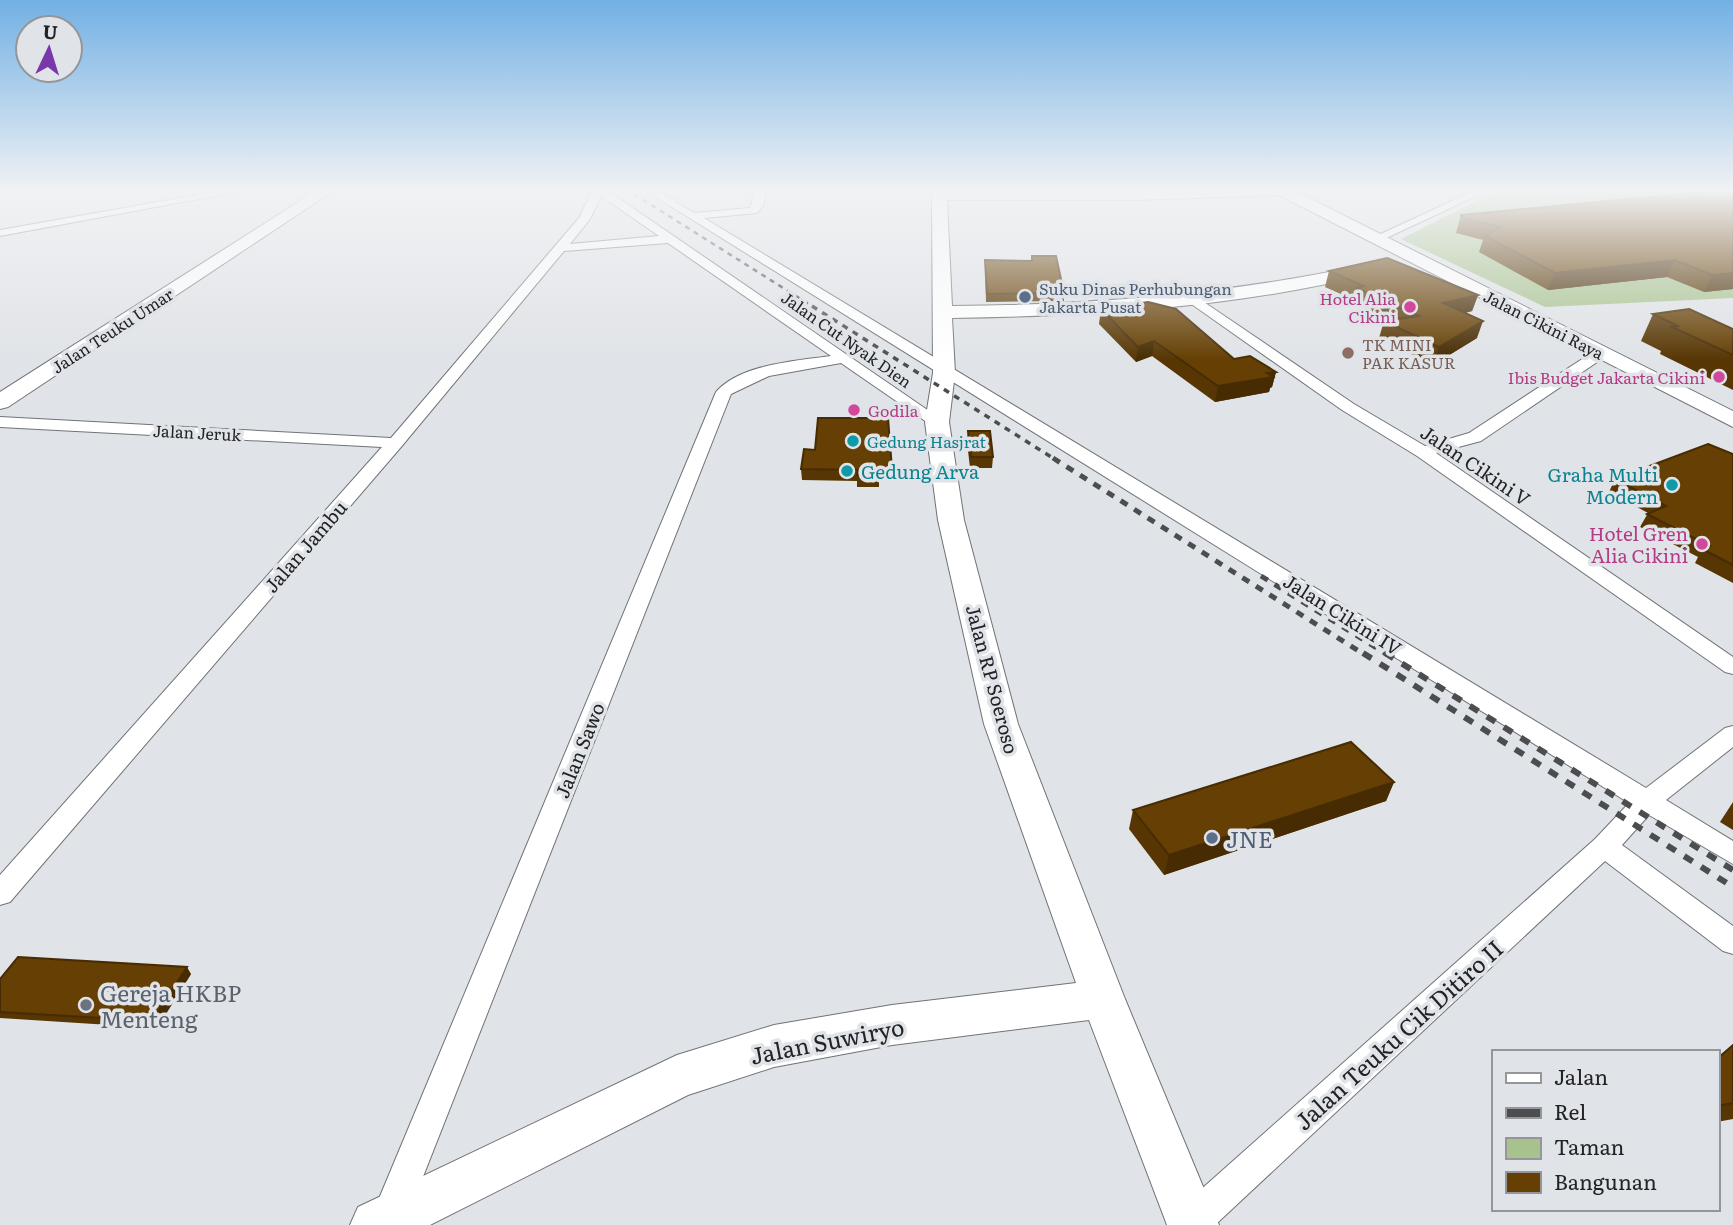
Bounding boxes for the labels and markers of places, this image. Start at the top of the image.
place label: Suku Dinas Perhubungan Jakarta Pusat [1039,276,1232,318]
place label: Hotel Alia Cikini [1320,286,1396,328]
marker: Suku Dinas Perhubungan Jakarta Pusat [1017,289,1033,305]
marker: Hotel Alia Cikini [1402,299,1418,315]
place label: TK MINI PAK KASUR [1362,332,1456,374]
marker: TK MINI PAK KASUR [1340,345,1356,361]
place label: Ibis Budget Jakarta Cikini [1508,365,1705,389]
marker: Ibis Budget Jakarta Cikini [1711,369,1727,385]
place label: Godila [868,398,919,422]
marker: Godila [846,402,862,418]
place label: Gedung Hasjrat [867,429,987,453]
marker: Gedung Hasjrat [845,433,861,449]
place label: Gedung Arva [861,457,980,485]
place label: Graha Multi Modern [1548,460,1658,510]
marker: Gedung Arva [839,463,855,479]
marker: Graha Multi Modern [1664,477,1680,493]
place label: Hotel Gren Alia Cikini [1589,519,1688,569]
marker: Hotel Gren Alia Cikini [1694,536,1710,552]
place label: JNE [1226,821,1273,855]
marker: JNE [1204,830,1220,846]
place label: Gereja HKBP Menteng [100,975,241,1035]
marker: Gereja HKBP Menteng [78,997,94,1013]

